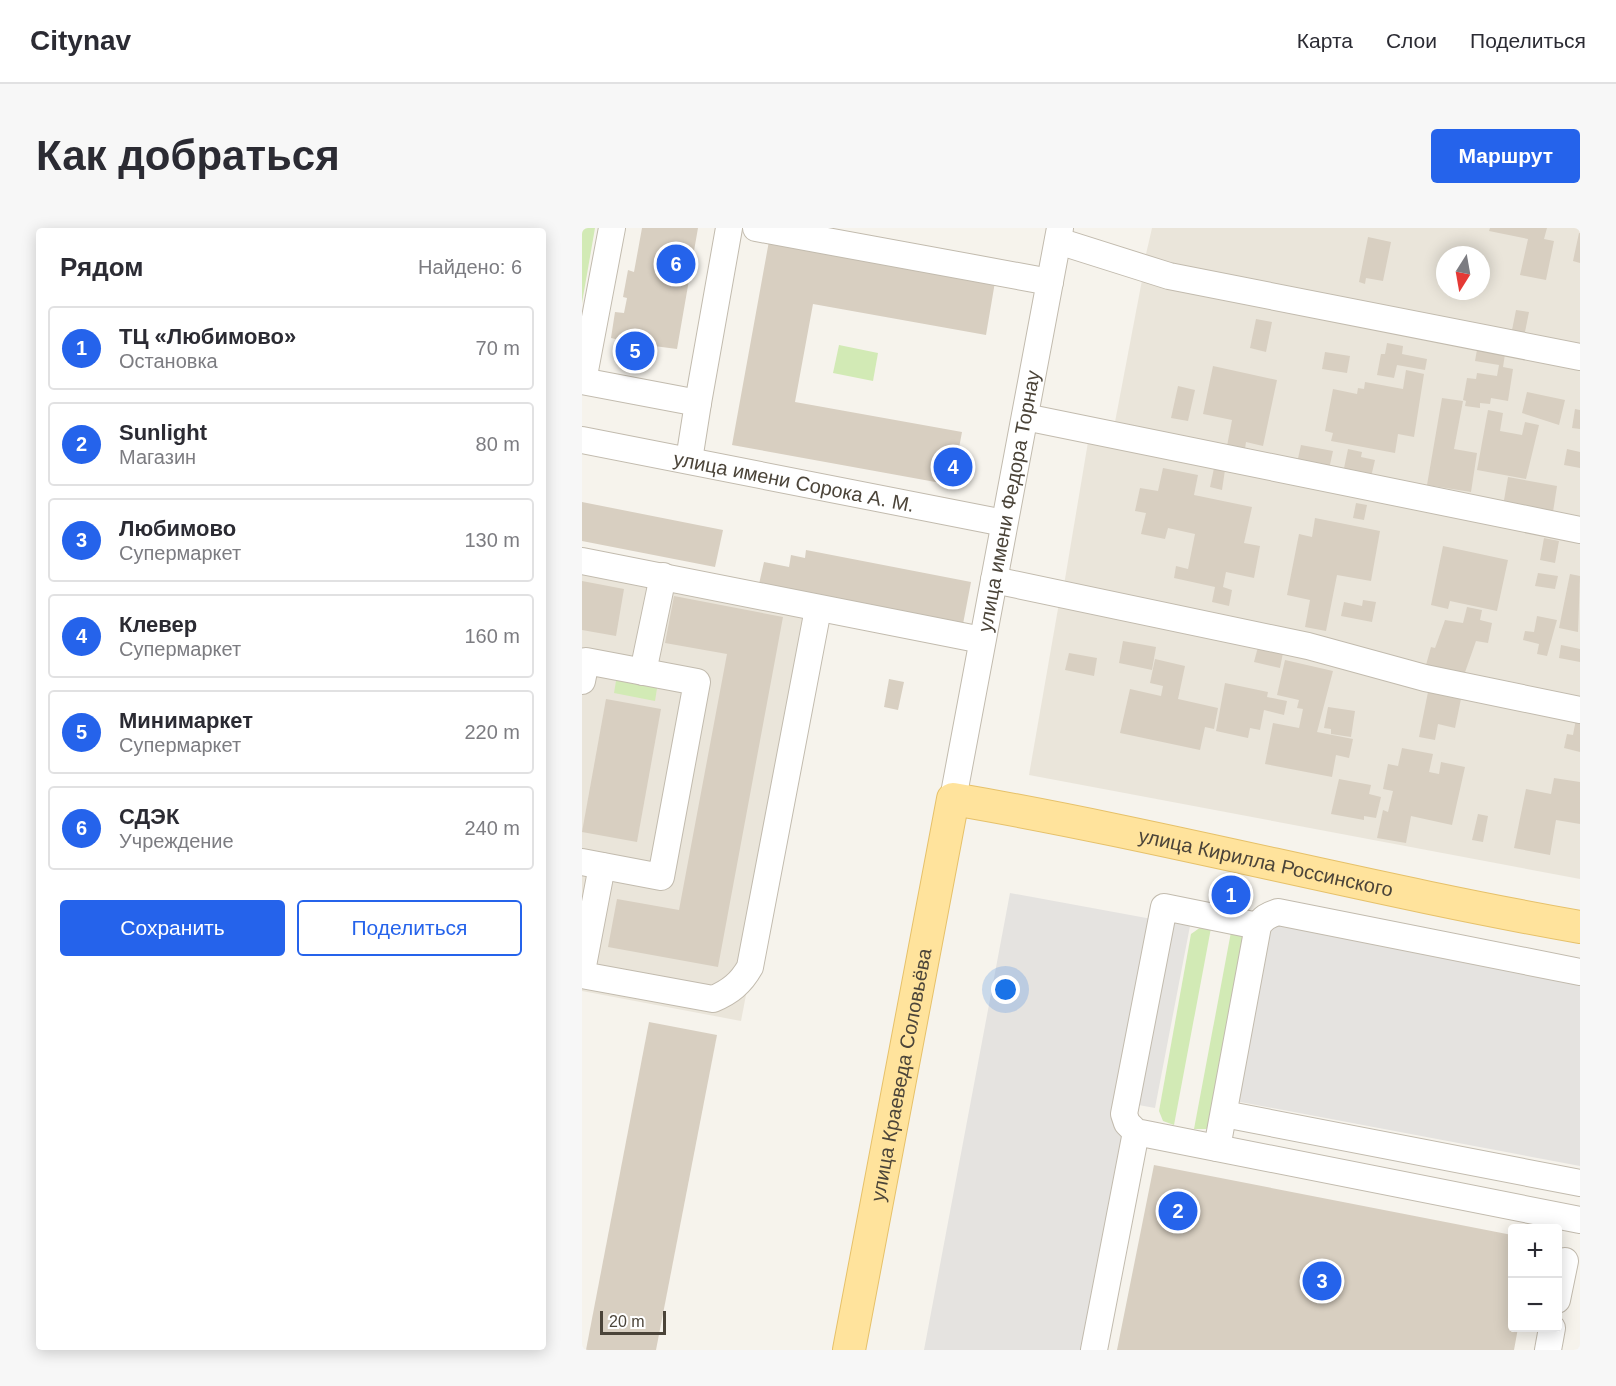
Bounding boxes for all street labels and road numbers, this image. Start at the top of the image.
street label: улица имени Федора Торнау [974,369,1044,634]
street label: улица имени Сорока А. М. [672,447,916,516]
street label: улица Кирилла Россинского [1137,824,1395,901]
street label: улица Краеведа Соловьёва [866,946,936,1203]

